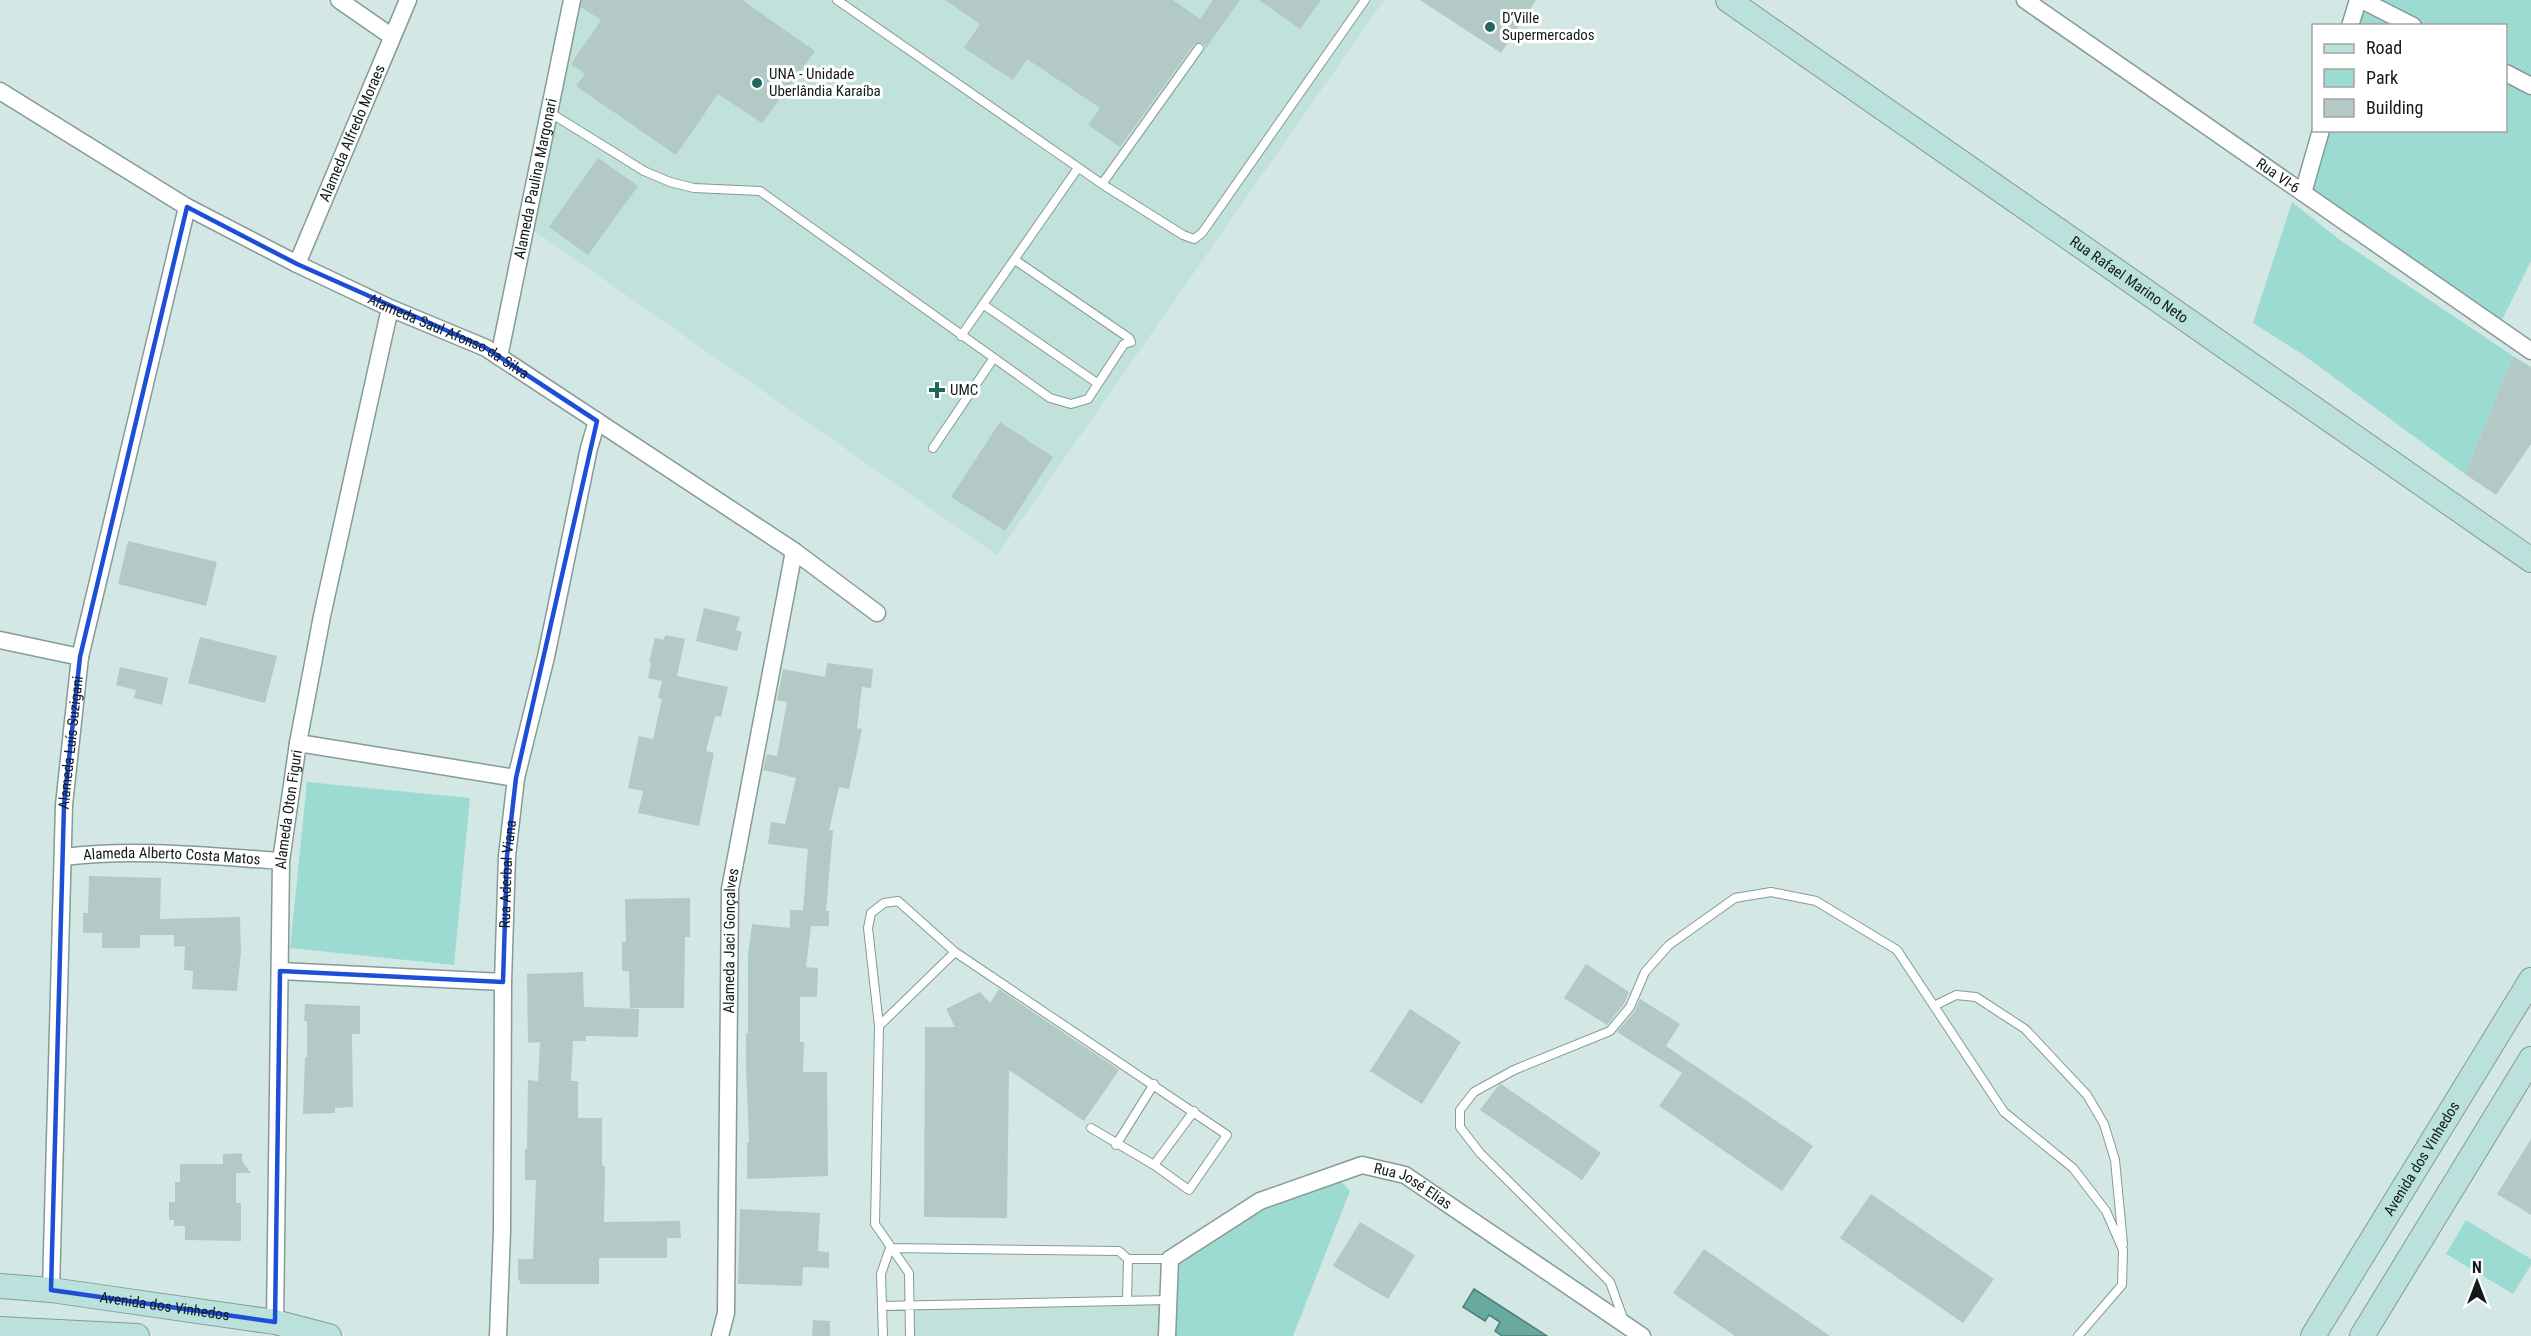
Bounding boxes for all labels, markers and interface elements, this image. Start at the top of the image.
place label: D’Ville Supermercados [1502,9,1595,44]
marker: D’Ville Supermercados [1483,20,1497,34]
legend [2312,24,2507,132]
text: Road [2366,37,2402,58]
street label: Alameda Alfredo Moraes [315,62,389,204]
place label: UNA - Unidade Uberlândia Karaíba [769,65,881,100]
text: Park [2366,67,2398,88]
marker: UNA - Unidade Uberlândia Karaíba [750,76,764,90]
street label: Alameda Paulina Margonari [510,97,561,261]
text: Building [2366,97,2423,118]
street label: Rua VI-6 [2253,154,2303,197]
street label: Rua Rafael Marino Neto [2067,232,2192,327]
street label: Alameda Saul Afonso da Silva [365,290,532,383]
marker: UMC [928,381,946,399]
place label: UMC [950,381,978,399]
street label: Alameda Luís Suzigani [55,675,87,810]
street label: Alameda Oton Figuri [272,749,306,869]
street label: Rua Aderbal Viana [496,819,520,929]
street label: Alameda Alberto Costa Matos [82,844,261,869]
street label: Alameda Jaci Gonçalves [720,867,743,1014]
street label: Avenida dos Vinhedos [2380,1098,2464,1219]
street label: Rua José Elias [1372,1159,1455,1213]
north arrow [2447,1252,2507,1312]
text: N [2472,1258,2482,1277]
street label: Avenida dos Vinhedos [99,1288,231,1324]

